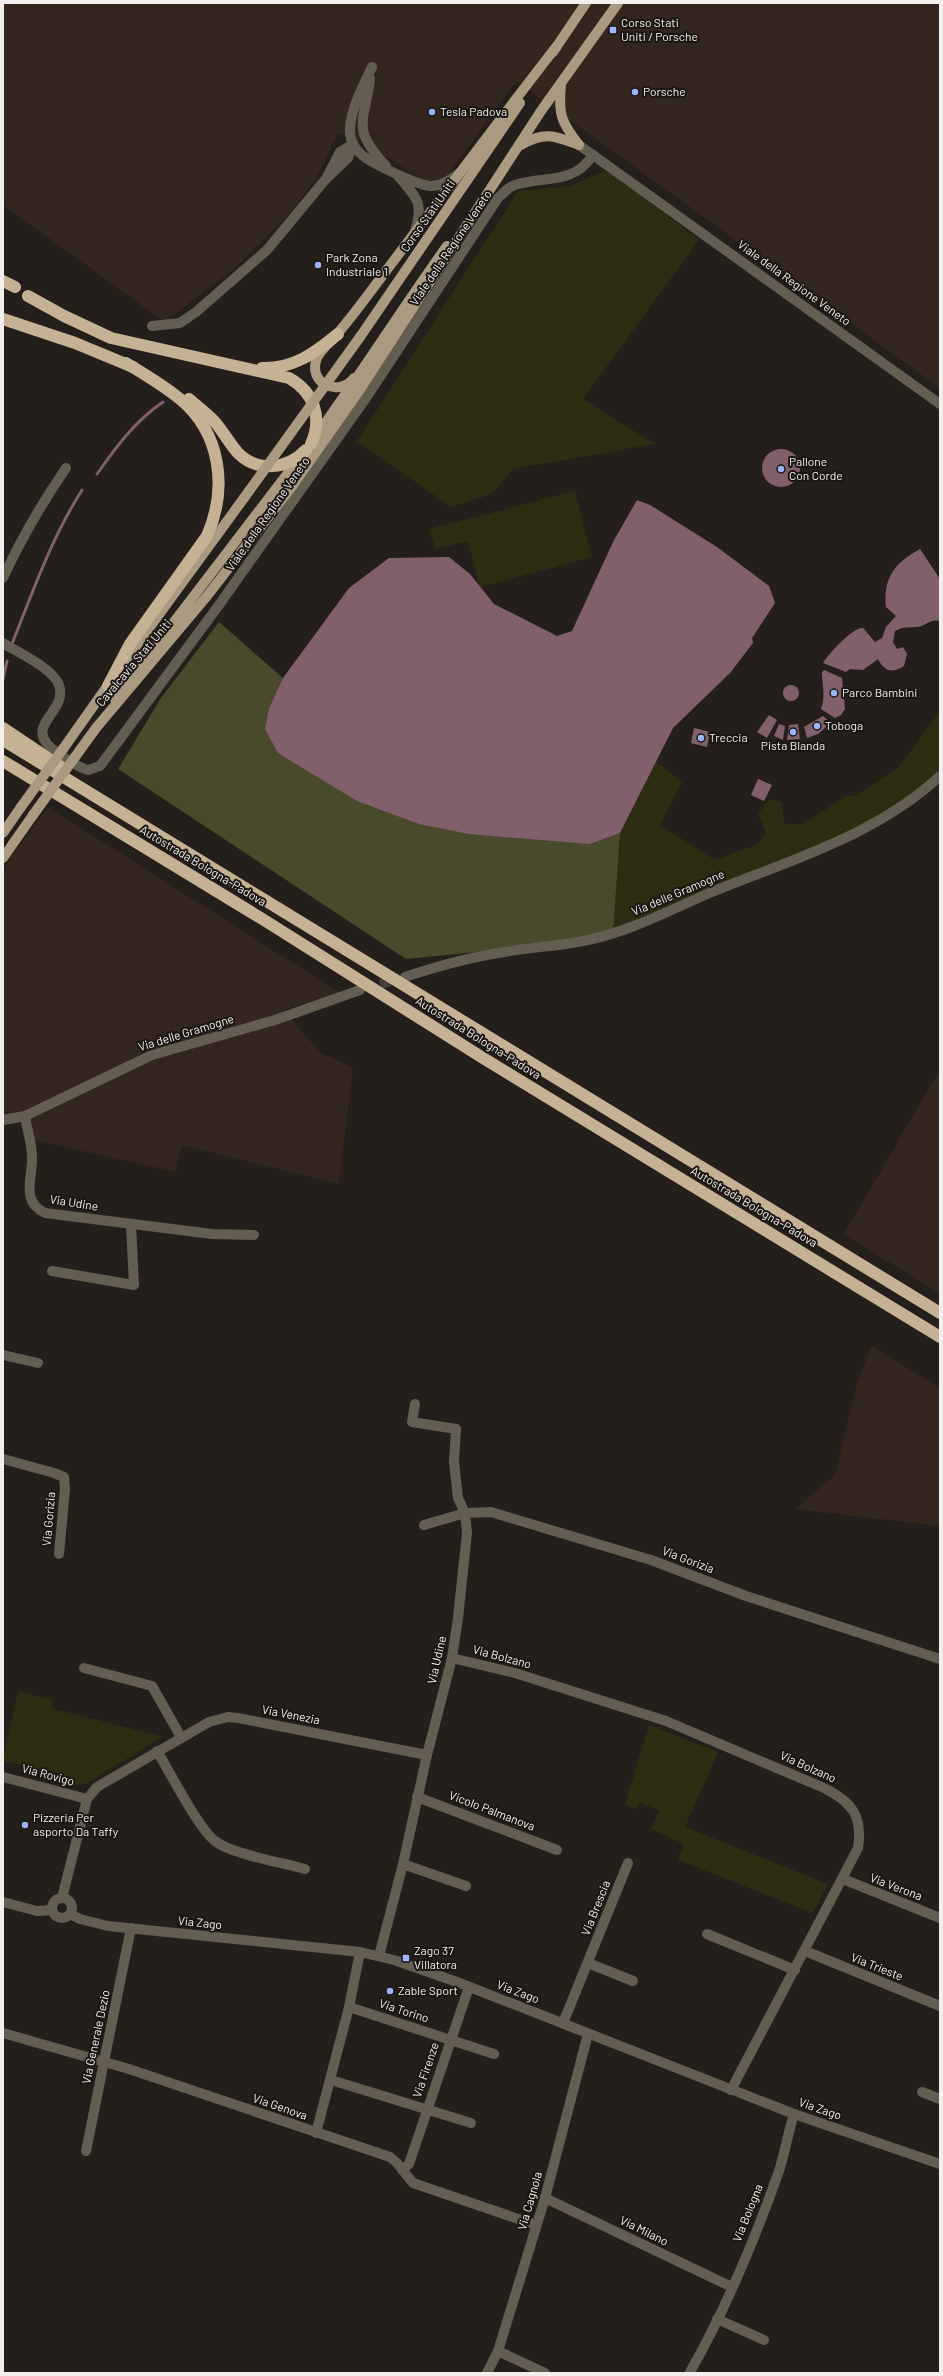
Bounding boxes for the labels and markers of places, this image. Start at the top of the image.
place label: Corso Stati Uniti / Porsche [621,15,698,43]
marker: Corso Stati Uniti / Porsche [608,25,618,35]
place label: Porsche [643,84,686,98]
marker: Porsche [630,87,640,97]
place label: Tesla Padova [440,104,507,118]
marker: Tesla Padova [427,107,437,117]
place label: Park Zona Industriale 1 [326,250,388,278]
marker: Park Zona Industriale 1 [313,260,323,270]
place label: Pallone Con Corde [789,454,843,482]
marker: Pallone Con Corde [776,464,786,474]
place label: Parco Bambini [842,685,917,699]
marker: Parco Bambini [829,688,839,698]
place label: Toboga [825,718,863,732]
marker: Toboga [812,721,822,731]
marker: Pista Blanda [788,727,798,737]
place label: Treccia [709,730,748,744]
marker: Treccia [696,733,706,743]
place label: Pista Blanda [761,738,825,752]
place label: Pizzeria Per asporto Da Taffy [33,1810,119,1838]
marker: Pizzeria Per asporto Da Taffy [20,1820,30,1830]
place label: Zago 37 Villatora [414,1943,457,1971]
marker: Zago 37 Villatora [401,1953,411,1963]
place label: Zable Sport [398,1983,458,1997]
marker: Zable Sport [385,1986,395,1996]

